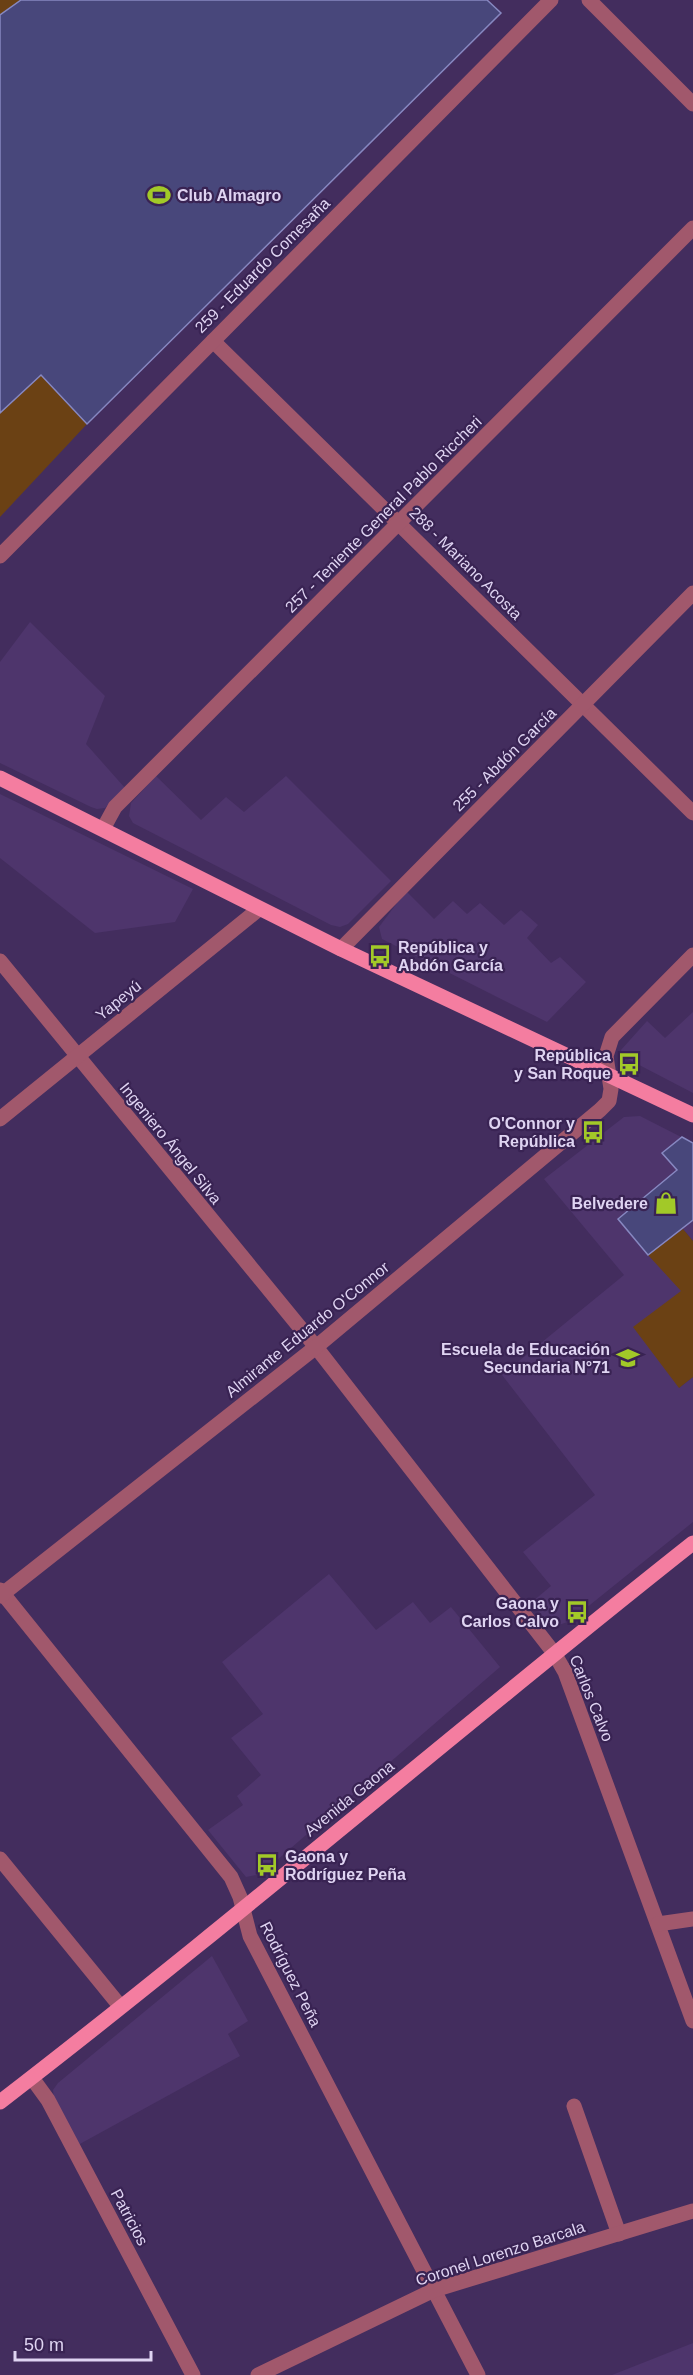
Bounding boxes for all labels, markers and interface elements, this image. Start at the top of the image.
sports icon: Club Almagro [146,182,172,208]
place label: Club Almagro [177,187,282,204]
street label: 259 - Eduardo Comesaña [192,194,333,336]
street label: 257 - Teniente General Pablo Riccheri [282,413,485,616]
street label: 288 - Mariano Acosta [406,504,525,623]
street label: 255 - Abdón García [449,704,559,814]
place label: República y Abdón García [398,939,503,974]
bus stop icon: República y Abdón García [367,943,393,969]
street label: Yapeyú [92,977,144,1024]
place label: República y San Roque [514,1047,611,1082]
bus stop icon: República y San Roque [616,1051,642,1077]
street label: Ingeniero Ángel Silva [116,1079,226,1207]
place label: O'Connor y República [489,1115,575,1150]
bus stop icon: O'Connor y República [580,1119,606,1145]
shop icon: Belvedere [653,1190,679,1216]
place label: Belvedere [572,1195,648,1212]
street label: Almirante Eduardo O'Connor [222,1258,393,1400]
place label: Escuela de Educación Secundaria N°71 [441,1341,610,1376]
school or university icon: Escuela de Educación Secundaria N°71 [615,1345,641,1371]
place label: Gaona y Carlos Calvo [461,1595,559,1630]
bus stop icon: Gaona y Carlos Calvo [564,1599,590,1625]
street label: Carlos Calvo [566,1653,617,1744]
street label: Avenida Gaona [301,1757,397,1840]
place label: Gaona y Rodríguez Peña [285,1848,406,1883]
bus stop icon: Gaona y Rodríguez Peña [254,1852,280,1878]
street label: Rodríguez Peña [257,1919,324,2030]
street label: Patricios [108,2186,151,2248]
street label: Coronel Lorenzo Barcala [413,2218,587,2289]
scale bar [15,2324,152,2362]
text: 50 m [24,2335,64,2355]

